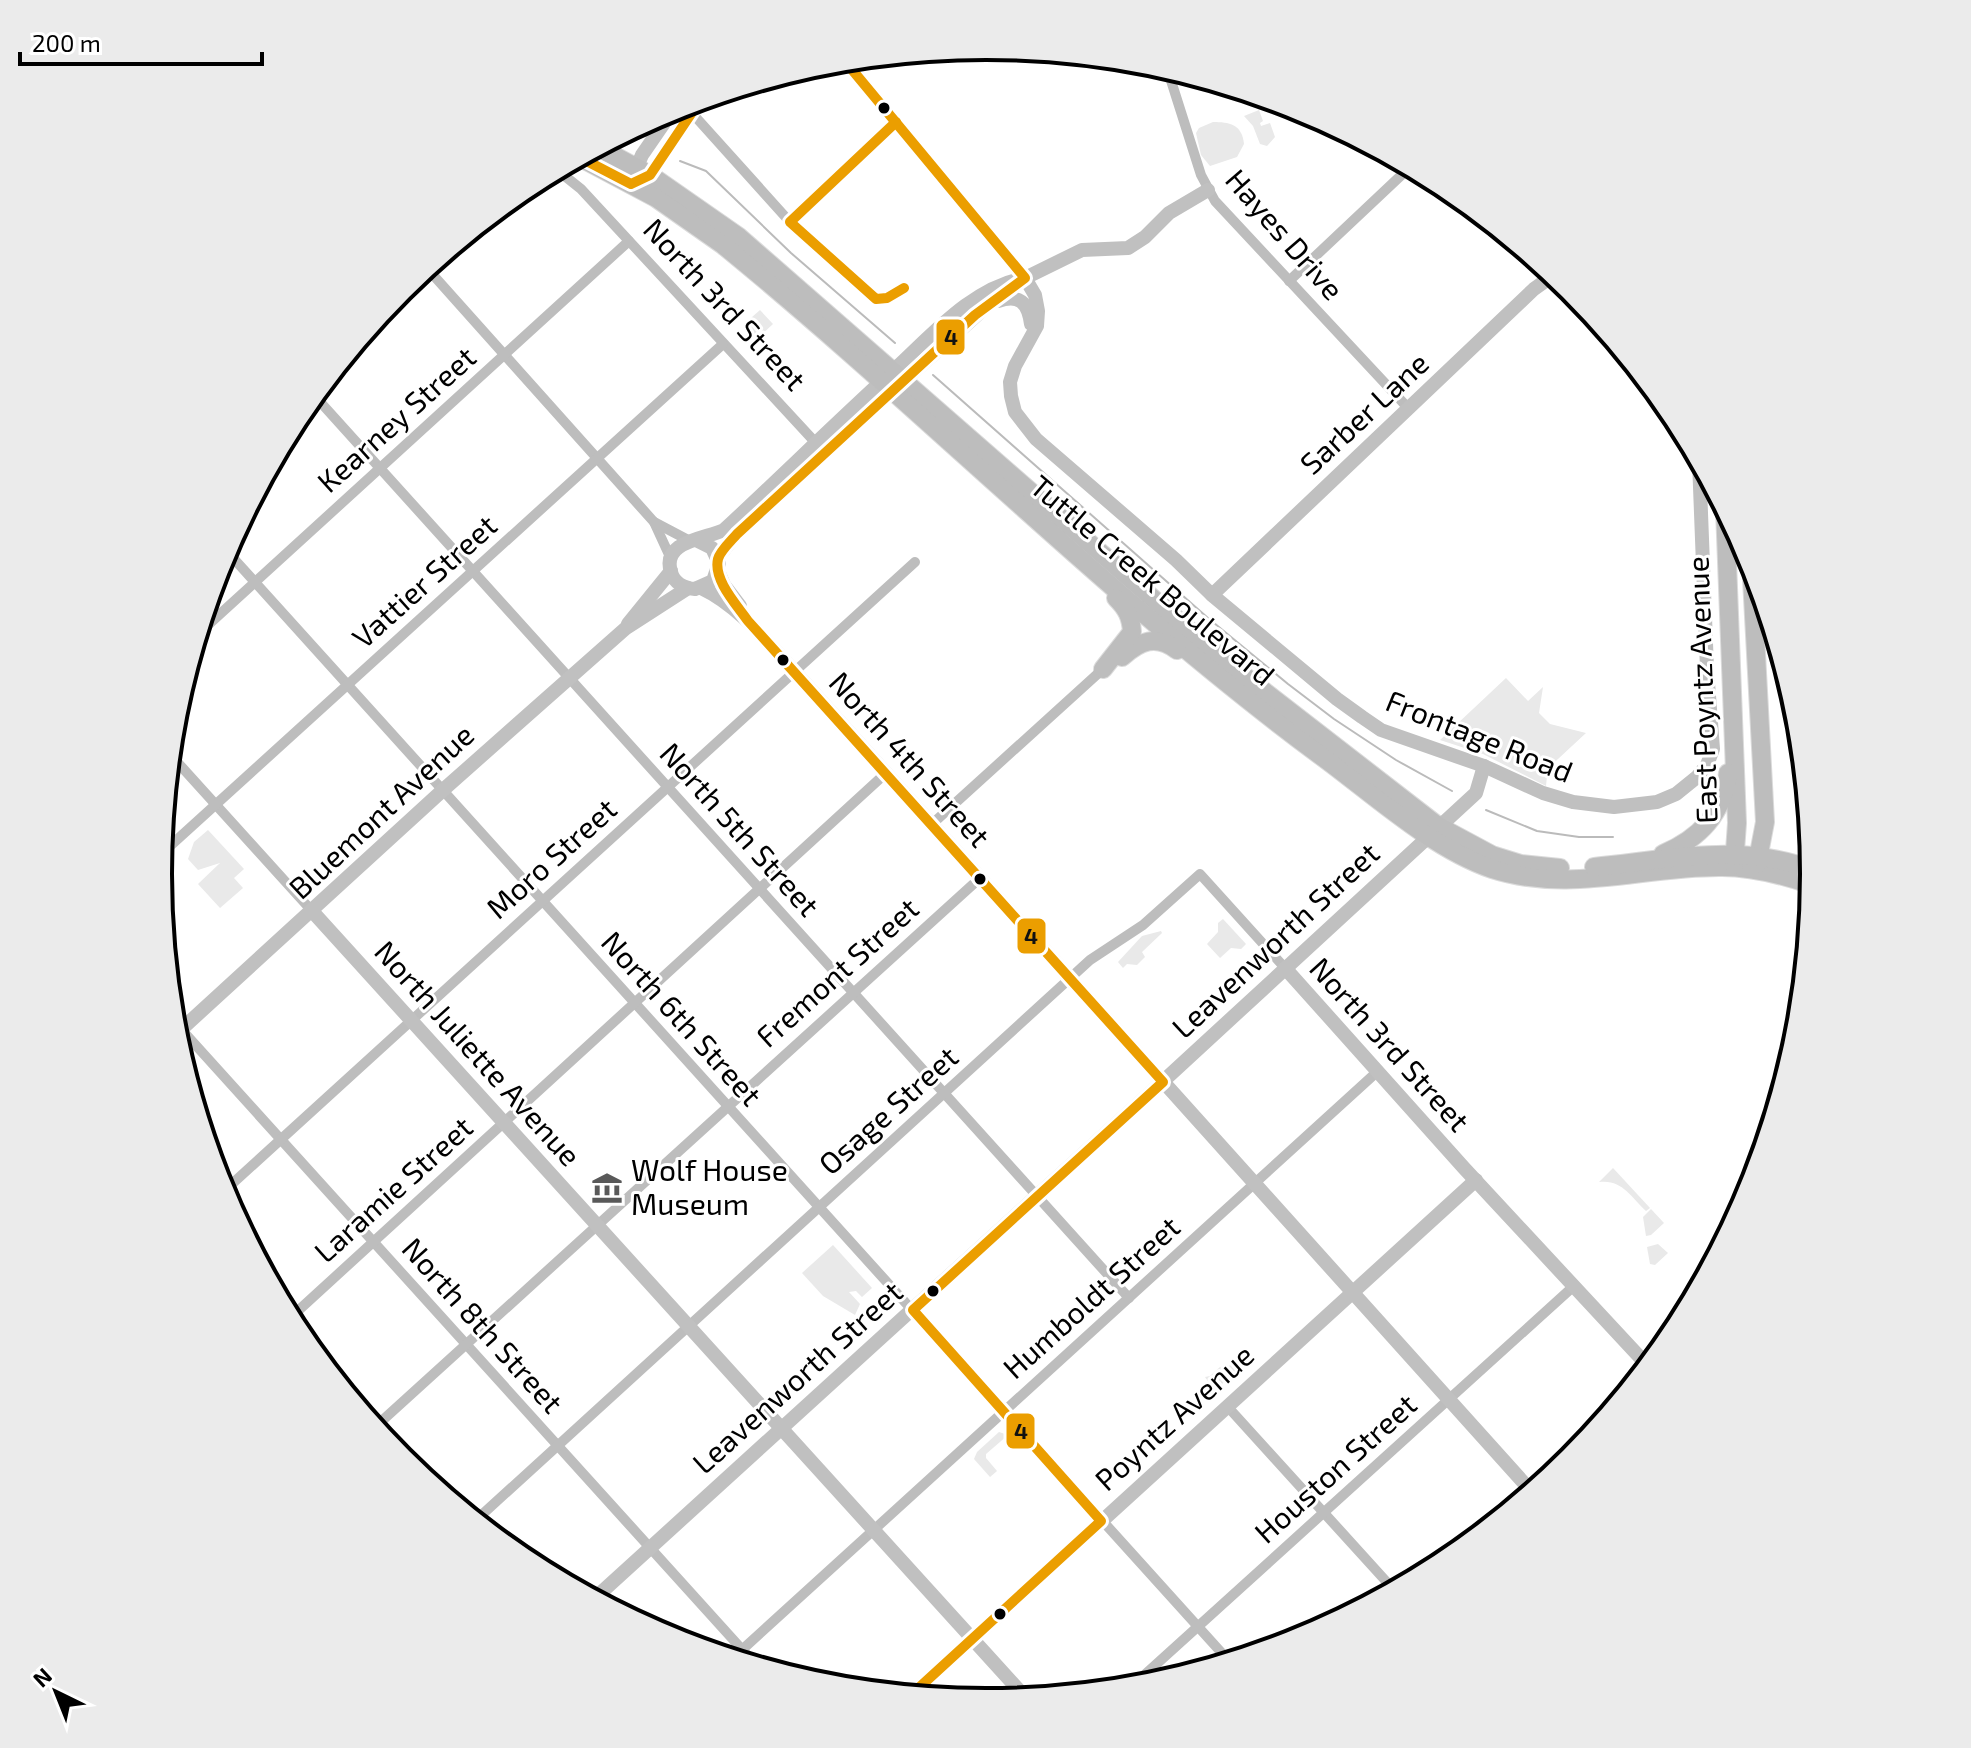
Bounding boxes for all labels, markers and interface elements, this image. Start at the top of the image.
scale bar [20,16,262,66]
text: 200 m [32,28,101,57]
unlabelled marker [876,100,892,116]
street label: Hayes Drive [1219,161,1352,306]
street label: North 3rd Street [637,210,814,397]
line badge: 4 [935,318,966,356]
text: 4 [944,323,958,349]
street label: Kearney Street [309,338,482,499]
street label: Sarber Lane [1292,344,1435,481]
street label: Tuttle Creek Boulevard [1024,467,1283,692]
street label: Vattier Street [344,506,503,655]
street label: East Poyntz Avenue [1678,556,1724,824]
unlabelled marker [775,652,791,668]
street label: North 4th Street [822,664,999,854]
street label: Frontage Road [1381,681,1578,789]
street label: Bluemont Avenue [281,716,480,905]
street label: North 5th Street [653,735,828,923]
street label: Moro Street [478,790,623,925]
street label: Leavenworth Street [1164,834,1386,1045]
unlabelled marker [972,871,988,887]
street label: Fremont Street [748,889,925,1054]
line badge: 4 [1016,917,1047,955]
text: 4 [1024,922,1038,948]
street label: North 6th Street [595,923,770,1112]
street label: North Juliette Avenue [368,933,589,1173]
street label: North 3rd Street [1303,949,1478,1138]
street label: Osage Street [811,1038,965,1181]
street label: Laramie Street [306,1108,479,1269]
place label: Wolf House Museum [631,1151,788,1221]
museum icon: Wolf House Museum [590,1171,624,1205]
street label: Humboldt Street [995,1208,1186,1385]
street label: North 8th Street [396,1230,571,1420]
street label: Leavenworth Street [684,1273,909,1480]
unlabelled marker [925,1283,941,1299]
street label: Poyntz Avenue [1087,1336,1260,1497]
street label: Houston Street [1246,1385,1423,1550]
line badge: 4 [1005,1412,1036,1450]
text: 4 [1014,1417,1028,1443]
unlabelled marker [992,1606,1008,1622]
north arrow [16,1652,96,1732]
text: N [27,1662,56,1692]

